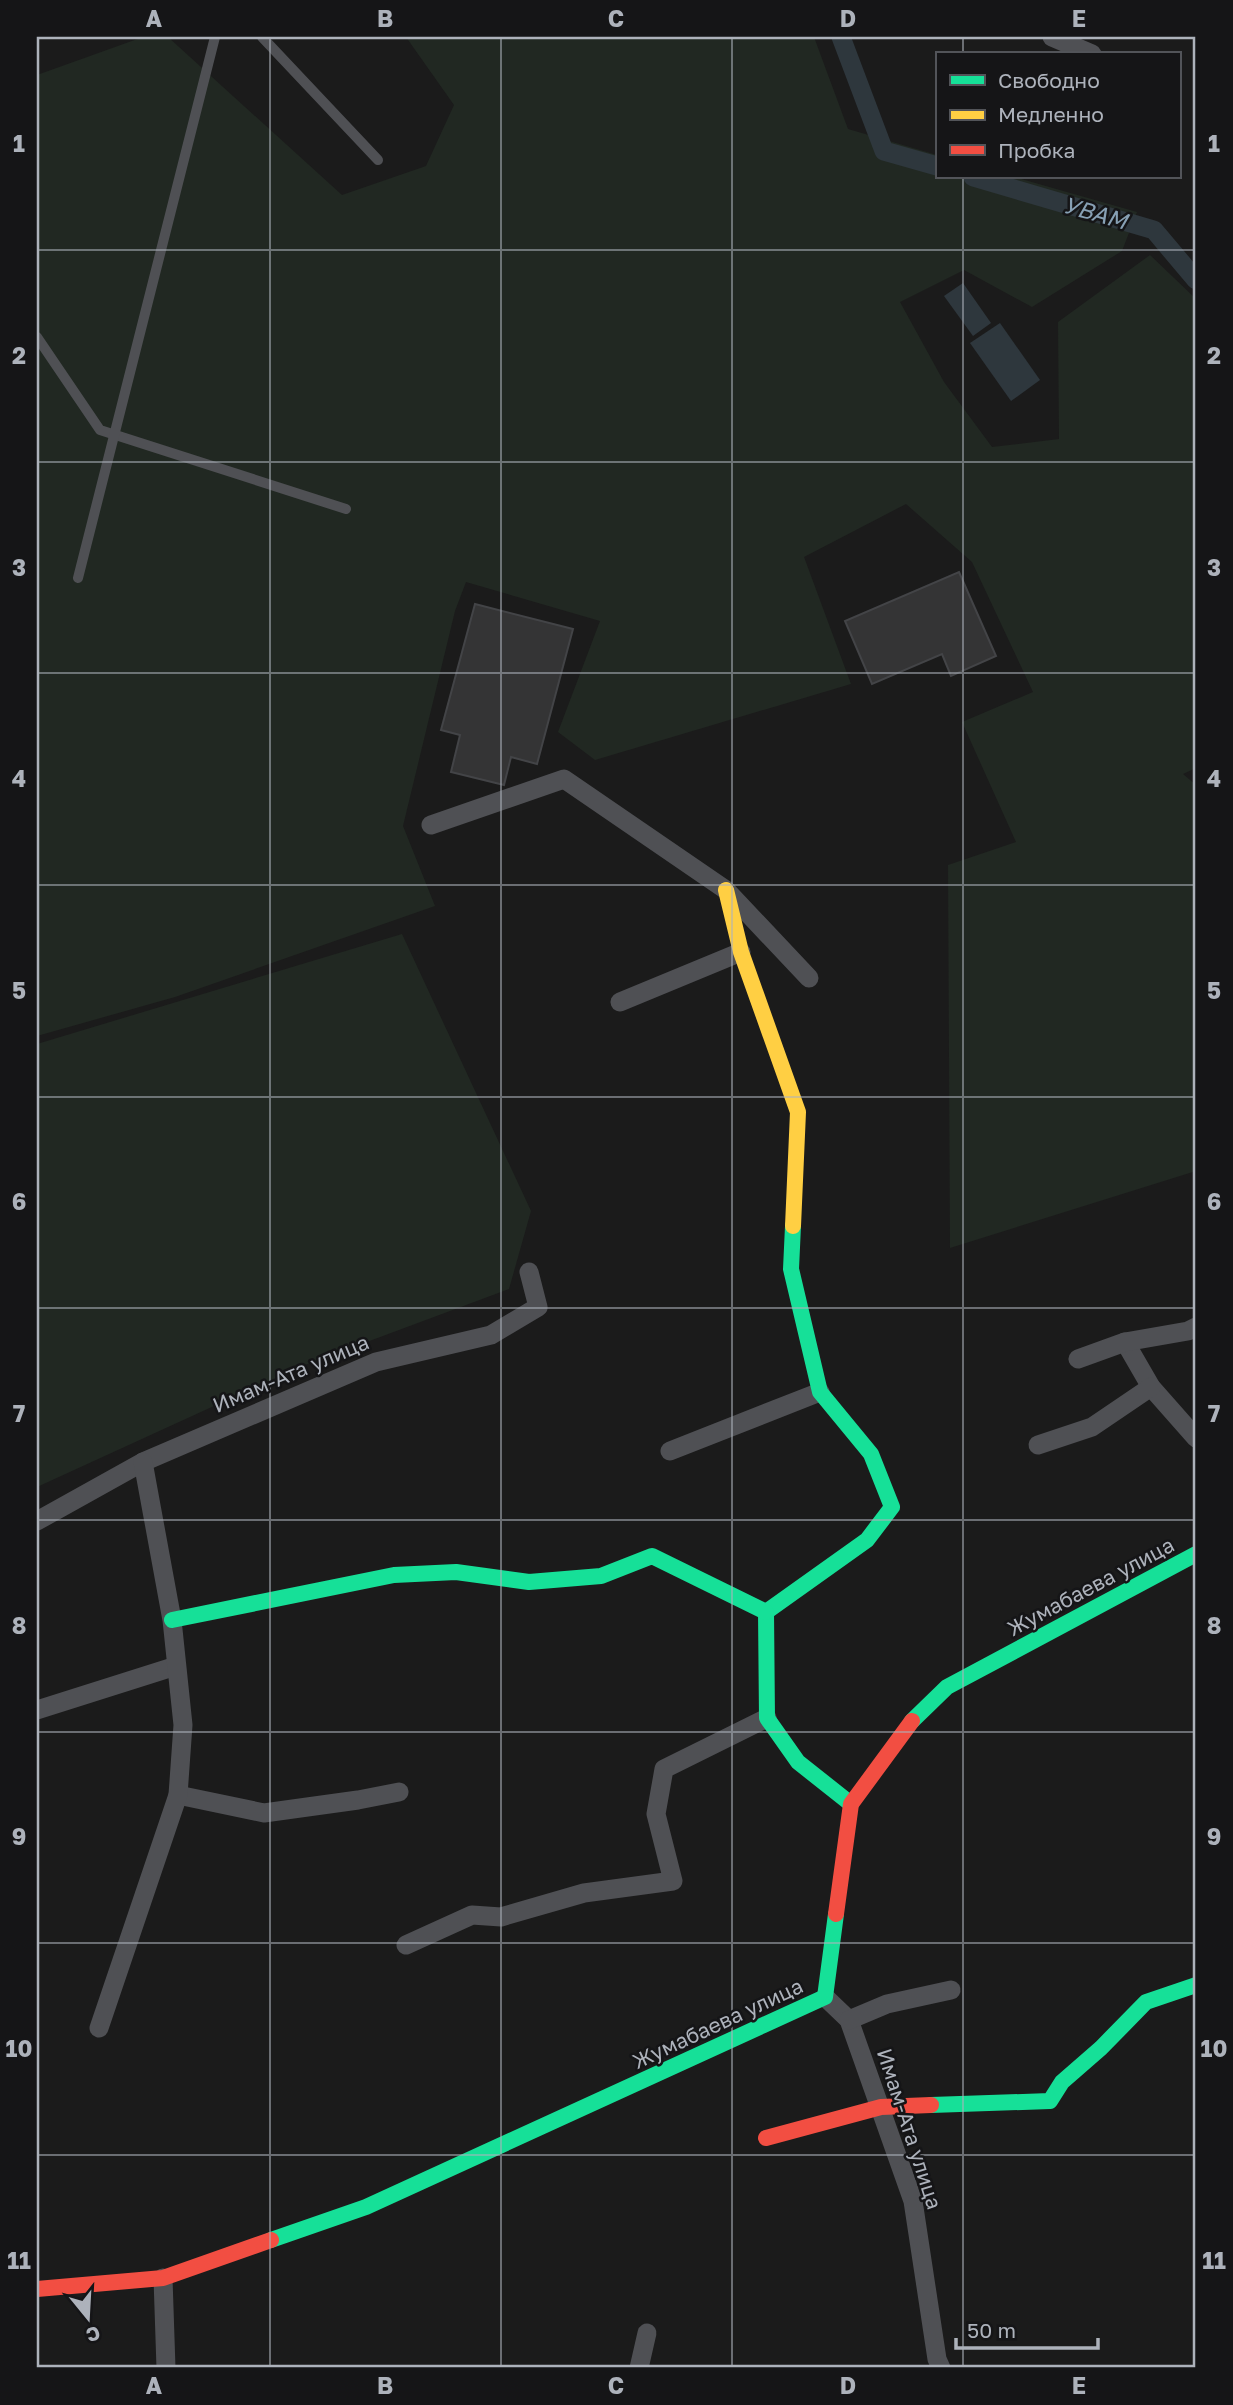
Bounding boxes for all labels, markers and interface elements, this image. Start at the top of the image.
text: A [146,4,163,32]
text: B [377,4,393,32]
text: C [608,4,624,32]
text: D [840,4,856,32]
text: E [1072,4,1086,32]
legend [936,52,1180,178]
text: Свободно [998,67,1100,93]
text: Медленно [998,101,1104,127]
text: 1 [13,129,25,157]
text: 1 [1208,129,1220,157]
text: Пробка [998,137,1076,163]
water label: УВАМ [1060,190,1133,235]
text: 2 [12,341,26,369]
text: 2 [1207,341,1221,369]
text: 3 [12,553,26,581]
text: 3 [1207,553,1221,581]
text: 4 [12,764,26,792]
text: 4 [1207,764,1221,792]
text: 5 [12,976,26,1004]
text: 5 [1207,976,1221,1004]
text: 6 [12,1187,26,1215]
text: 6 [1207,1187,1221,1215]
street label: Имам-Ата улица [208,1328,373,1418]
text: 7 [13,1399,25,1427]
text: 7 [1208,1399,1220,1427]
street label: Жумабаева улица [1003,1531,1178,1641]
text: 8 [12,1611,26,1639]
text: 8 [1207,1611,1221,1639]
text: 9 [12,1822,26,1850]
text: 9 [1207,1822,1221,1850]
street label: Жумабаева улица [628,1972,807,2074]
text: 10 [6,2034,32,2062]
text: 10 [1201,2034,1227,2062]
street label: Имам-Ата улица [872,2045,948,2212]
text: 11 [7,2246,31,2274]
text: 11 [1202,2246,1226,2274]
north arrow [52,2282,122,2352]
scale bar [956,2307,1098,2351]
text: 50 m [967,2317,1016,2343]
text: С [83,2322,103,2348]
text: A [146,2371,163,2399]
text: B [377,2371,393,2399]
text: C [608,2371,624,2399]
text: D [840,2371,856,2399]
text: E [1072,2371,1086,2399]

